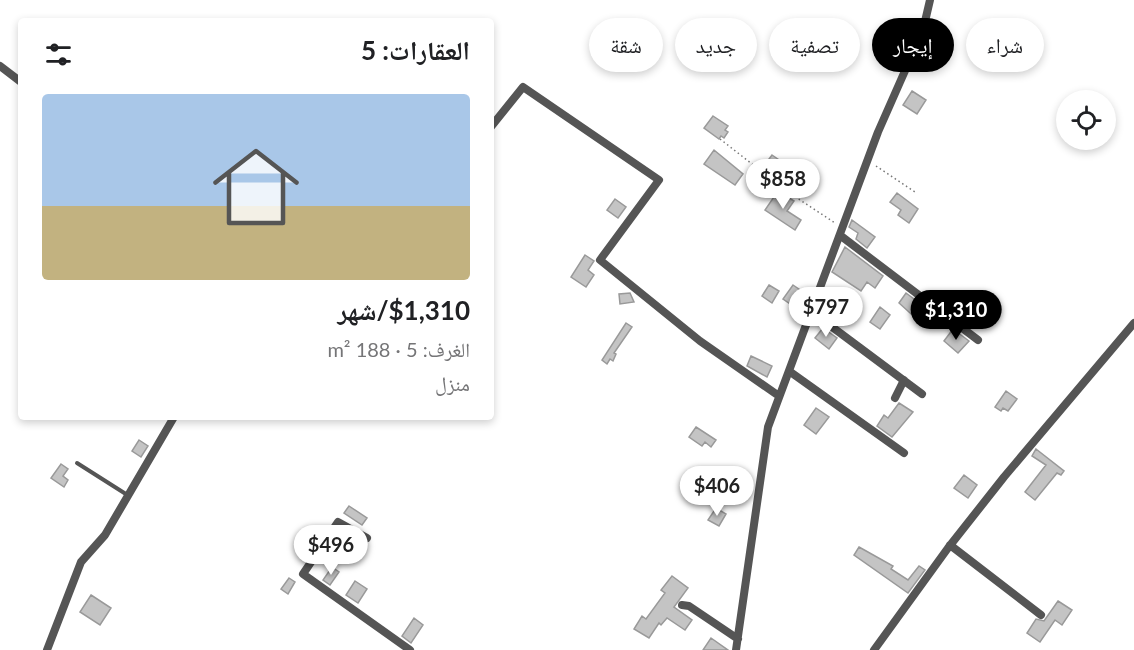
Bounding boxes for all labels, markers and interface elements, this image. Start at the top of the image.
chip: شقة [589,18,663,72]
chip: جديد [675,18,757,72]
chip: تصفية [769,18,860,72]
chip: إيجار [872,18,954,72]
chip: شراء [966,18,1044,72]
text: العقارات: 5 [361,34,470,66]
icon: filters [42,38,75,71]
map controls [1056,90,1116,150]
button: locate [1056,90,1116,150]
icon: home [202,133,310,241]
pin: $858 [747,159,819,210]
text: $858 [760,166,806,190]
pin: $797 [790,287,862,338]
pin: $1,310 [907,290,1005,341]
text: $1,310/شهر [338,294,470,326]
text: $797 [803,294,849,318]
text: $1,310 [925,297,987,321]
text: الغرف: 5 · 188 m² [327,337,470,361]
text: منزل [435,371,470,395]
pin: $406 [681,466,753,517]
text: $406 [694,473,740,497]
pin: $496 [295,525,367,576]
text: $496 [308,532,354,556]

